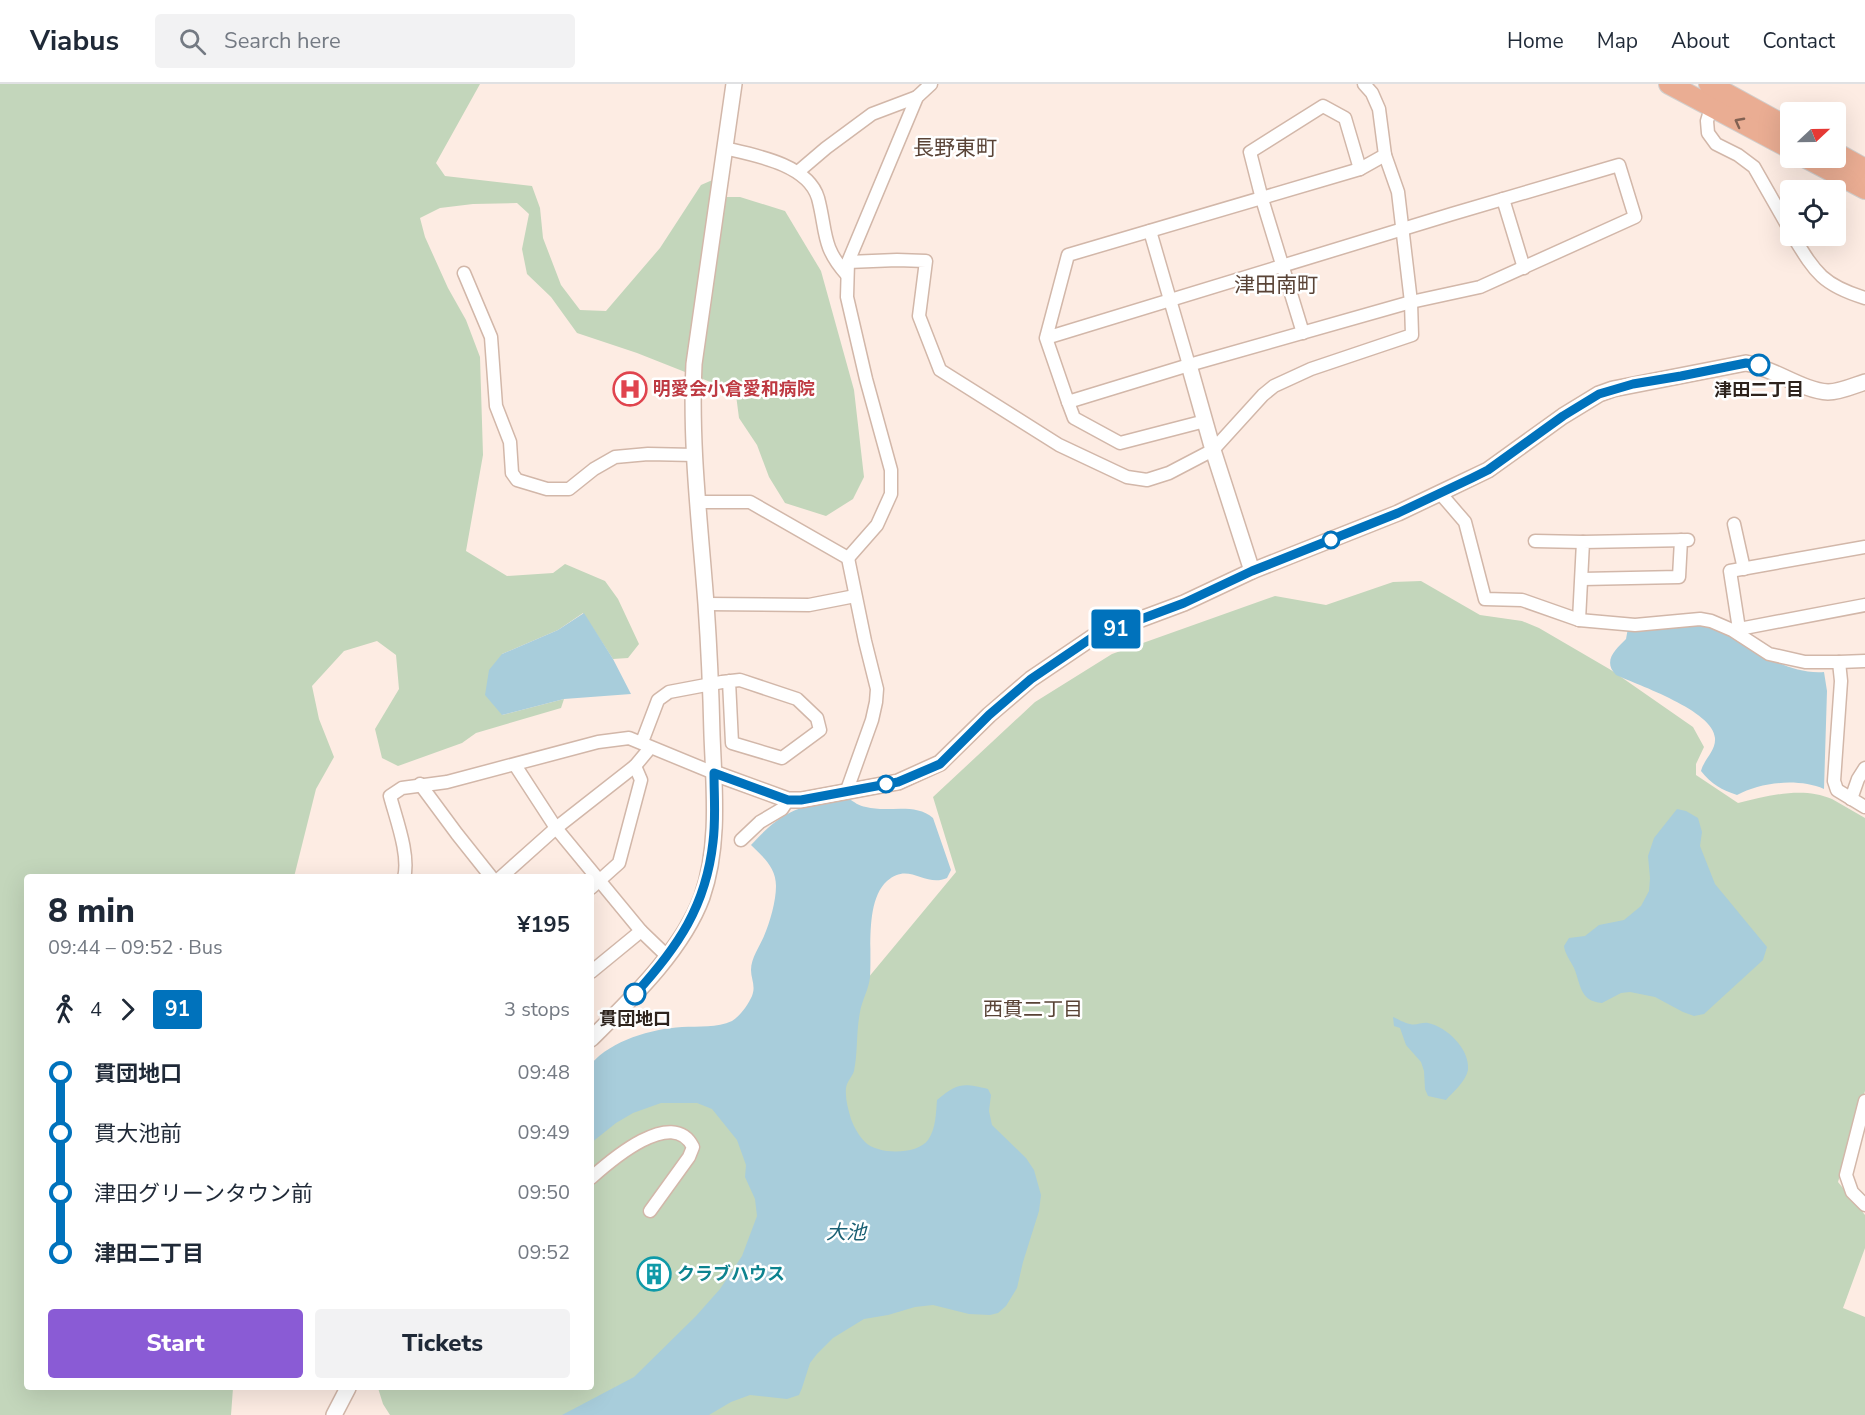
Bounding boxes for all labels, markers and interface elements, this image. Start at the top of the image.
search box [155,14,575,68]
text: Viabus [30,22,119,60]
icon: search [176,25,209,58]
text: Search here [224,26,341,56]
text: Home [1507,27,1564,55]
text: Map [1597,27,1638,55]
text: About [1671,27,1729,55]
text: Contact [1762,27,1835,55]
north arrow [1780,102,1846,168]
map controls [1780,102,1846,246]
one-way arrow [1735,118,1746,129]
district label: 長野東町 [913,134,997,162]
button: locate [1780,180,1846,246]
district label: 津田南町 [1234,271,1318,299]
marker: 津田二丁目 [1748,354,1770,376]
hospital icon: 明愛会小倉愛和病院 [612,371,648,407]
place label: 明愛会小倉愛和病院 [653,377,815,401]
place label: 津田二丁目 [1714,378,1804,402]
unlabelled marker [1322,531,1340,549]
line badge: 91 [1089,610,1143,648]
text: 91 [1103,615,1129,643]
unlabelled marker [877,775,895,793]
text: 8 min [48,889,135,934]
text: ¥195 [517,910,570,940]
text: 09:44 – 09:52 · Bus [48,934,223,961]
marker: 貫団地口 [624,983,646,1005]
icon: walk [48,993,81,1026]
icon: forward [111,993,144,1026]
text: 91 [165,995,190,1023]
text: 4 [90,996,102,1023]
text: 3 stops [504,996,570,1023]
district label: 西貫二丁目 [983,996,1083,1023]
place label: 貫団地口 [599,1007,671,1031]
text: 貫団地口 [94,1059,182,1089]
text: 09:48 [517,1059,570,1086]
text: 貫大池前 [94,1119,182,1149]
text: 09:49 [517,1119,570,1146]
text: 津田グリーンタウン前 [94,1179,313,1209]
text: 09:50 [517,1179,570,1206]
water label: 大池 [826,1219,868,1246]
text: 津田二丁目 [94,1239,204,1269]
text: 09:52 [517,1239,570,1266]
building icon: クラブハウス [636,1256,672,1292]
place label: クラブハウス [677,1262,785,1286]
button: Start [48,1309,303,1378]
button: Tickets [315,1309,570,1378]

